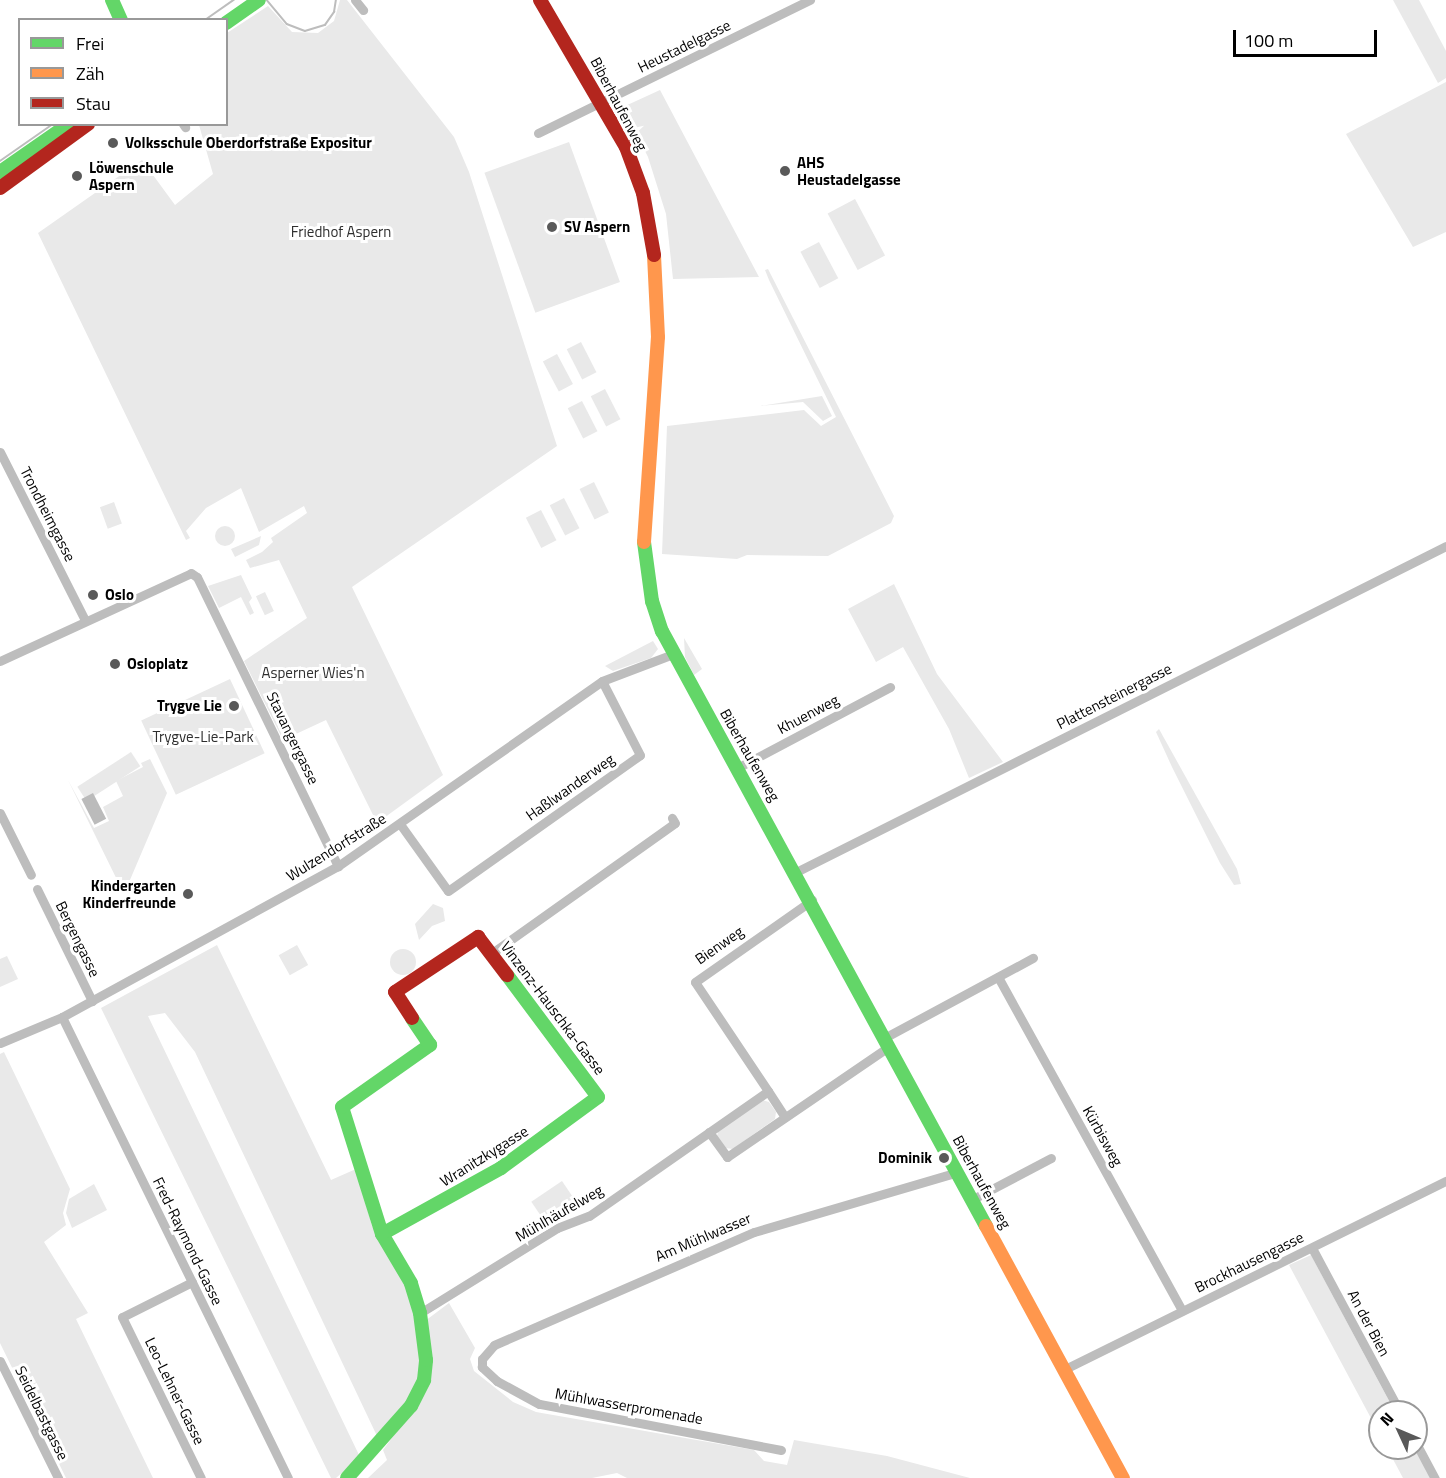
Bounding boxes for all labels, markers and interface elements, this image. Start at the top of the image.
street label: Heustadelgasse [635,16,733,76]
legend [18,18,228,126]
scale bar [1236,18,1380,56]
text: 100 m [1244,27,1293,54]
text: Frei [76,30,104,57]
street label: Biberhaufenweg [587,54,651,154]
text: Zäh [76,60,104,87]
text: Stau [76,90,111,117]
place label: Volksschule Oberdorfstraße Expositur [125,134,372,152]
marker: Volksschule Oberdorfstraße Expositur [106,136,120,150]
place label: AHS Heustadelgasse [797,153,901,188]
place label: Löwenschule Aspern [89,158,174,193]
marker: AHS Heustadelgasse [778,164,792,178]
marker: Löwenschule Aspern [70,169,84,183]
place label: SV Aspern [564,218,630,236]
marker: SV Aspern [545,220,559,234]
park label: Friedhof Aspern [291,223,391,241]
street label: Trondheimgasse [16,464,80,564]
place label: Oslo [105,586,134,604]
marker: Oslo [86,588,100,602]
place label: Osloplatz [127,655,188,673]
marker: Osloplatz [108,657,122,671]
street label: Plattensteinergasse [1054,659,1174,733]
park label: Asperner Wies'n [261,664,365,682]
street label: Stavangergasse [263,689,323,787]
street label: Khuenweg [774,690,842,738]
place label: Trygve Lie [157,697,222,715]
marker: Trygve Lie [227,699,241,713]
street label: Biberhaufenweg [716,706,784,804]
park label: Trygve-Lie-Park [152,728,254,746]
street label: Haßlwanderweg [522,750,618,824]
street label: Wulzendorfstraße [283,809,389,885]
place label: Kindergarten Kinderfreunde [82,876,176,911]
marker: Kindergarten Kinderfreunde [181,887,195,901]
street label: Bergengasse [52,898,104,980]
street label: Bienweg [691,922,747,968]
street label: Vinzenz-Hauschka-Gasse [497,938,609,1078]
street label: Kürbisweg [1079,1103,1127,1169]
street label: Wranitzkygasse [437,1122,531,1190]
street label: Biberhaufenweg [949,1132,1015,1232]
place label: Dominik [878,1149,932,1167]
marker: Dominik [937,1151,951,1165]
street label: Fred-Raymond-Gasse [149,1174,227,1308]
street label: Mühlhäufelweg [512,1181,606,1245]
street label: Am Mühlwasser [652,1209,754,1265]
street label: Brockhausengasse [1192,1228,1306,1296]
street label: An der Bien [1344,1287,1394,1359]
street label: Leo-Lehner-Gasse [141,1335,209,1447]
street label: Seidelbastgasse [11,1363,73,1463]
street label: Mühlwasserpromenade [554,1384,704,1428]
north arrow [1368,1400,1428,1460]
text: N [1374,1407,1399,1431]

